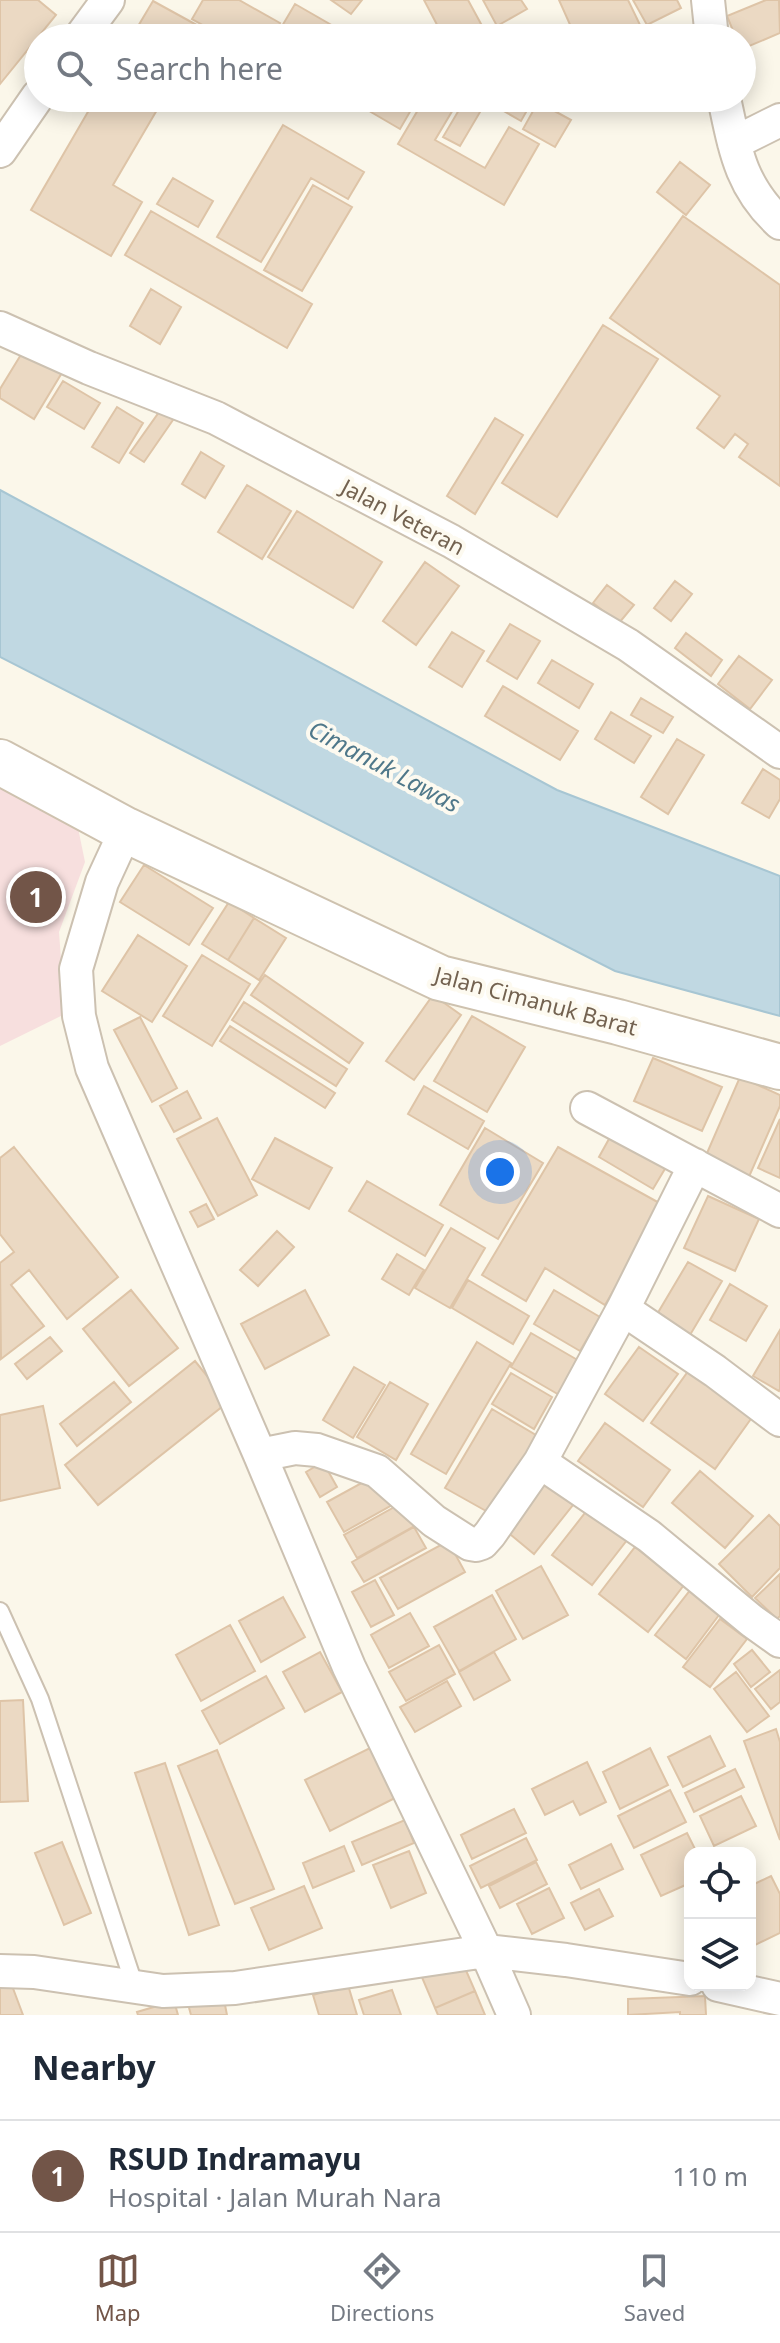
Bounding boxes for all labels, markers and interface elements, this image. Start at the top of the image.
search box [24,24,756,112]
icon: search [52,46,96,90]
text: Search here [116,48,283,89]
street label: Jalan Veteran [335,470,470,561]
water label: Cimanuk Lawas [303,712,466,820]
pin: 1 [10,867,62,927]
street label: Jalan Cimanuk Barat [430,958,641,1042]
your location [480,1152,520,1192]
map controls [684,1847,756,1991]
button: locate [684,1847,756,1919]
button: layers [684,1919,756,1991]
text: Nearby [32,2044,156,2090]
text: RSUD Indramayu [108,2138,361,2179]
text: 1 [51,2158,65,2194]
text: 110 m [672,2158,748,2194]
text: Hospital · Jalan Murah Nara [108,2179,442,2215]
tab: Map [95,2249,141,2327]
tab: Directions [330,2249,434,2327]
tab: Saved [624,2249,685,2327]

